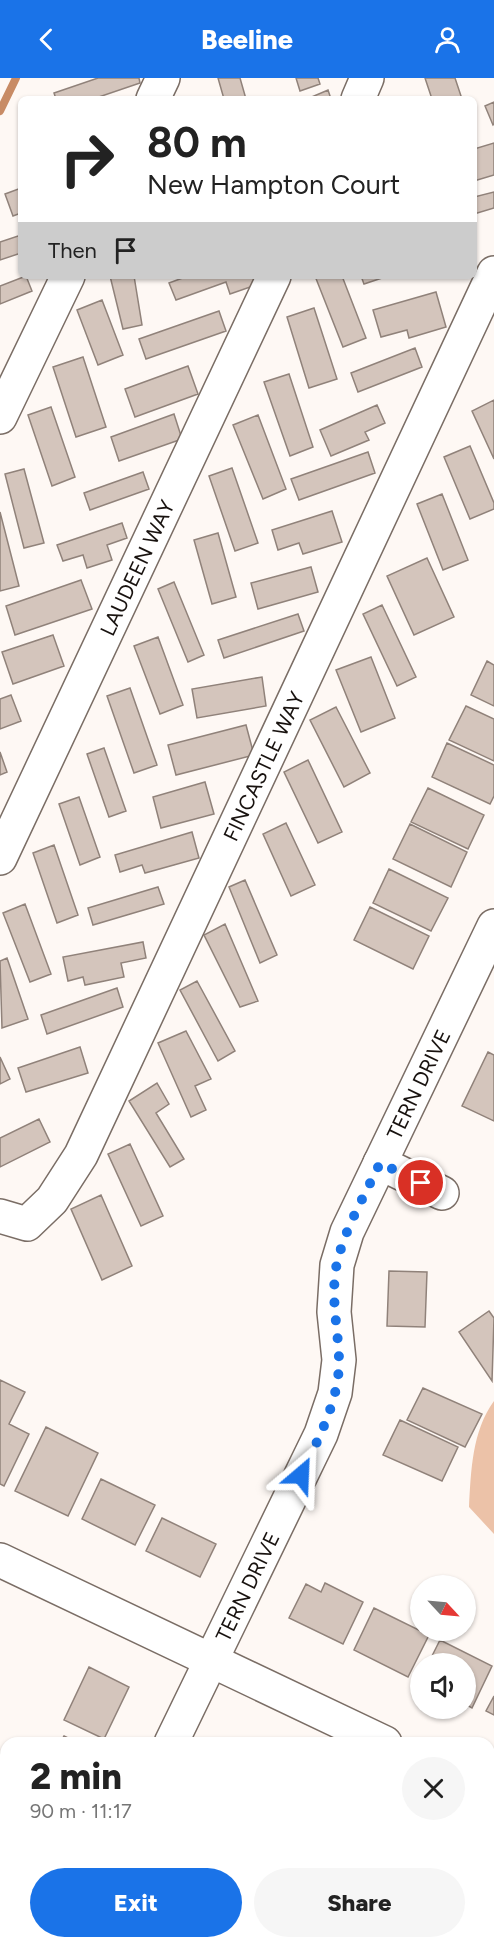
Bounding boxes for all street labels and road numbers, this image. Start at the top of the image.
street label: LAUDEEN WAY [94,495,179,639]
street label: FINCASTLE WAY [218,687,309,845]
street label: TERN DRIVE [381,1025,455,1143]
street label: TERN DRIVE [210,1528,284,1645]

